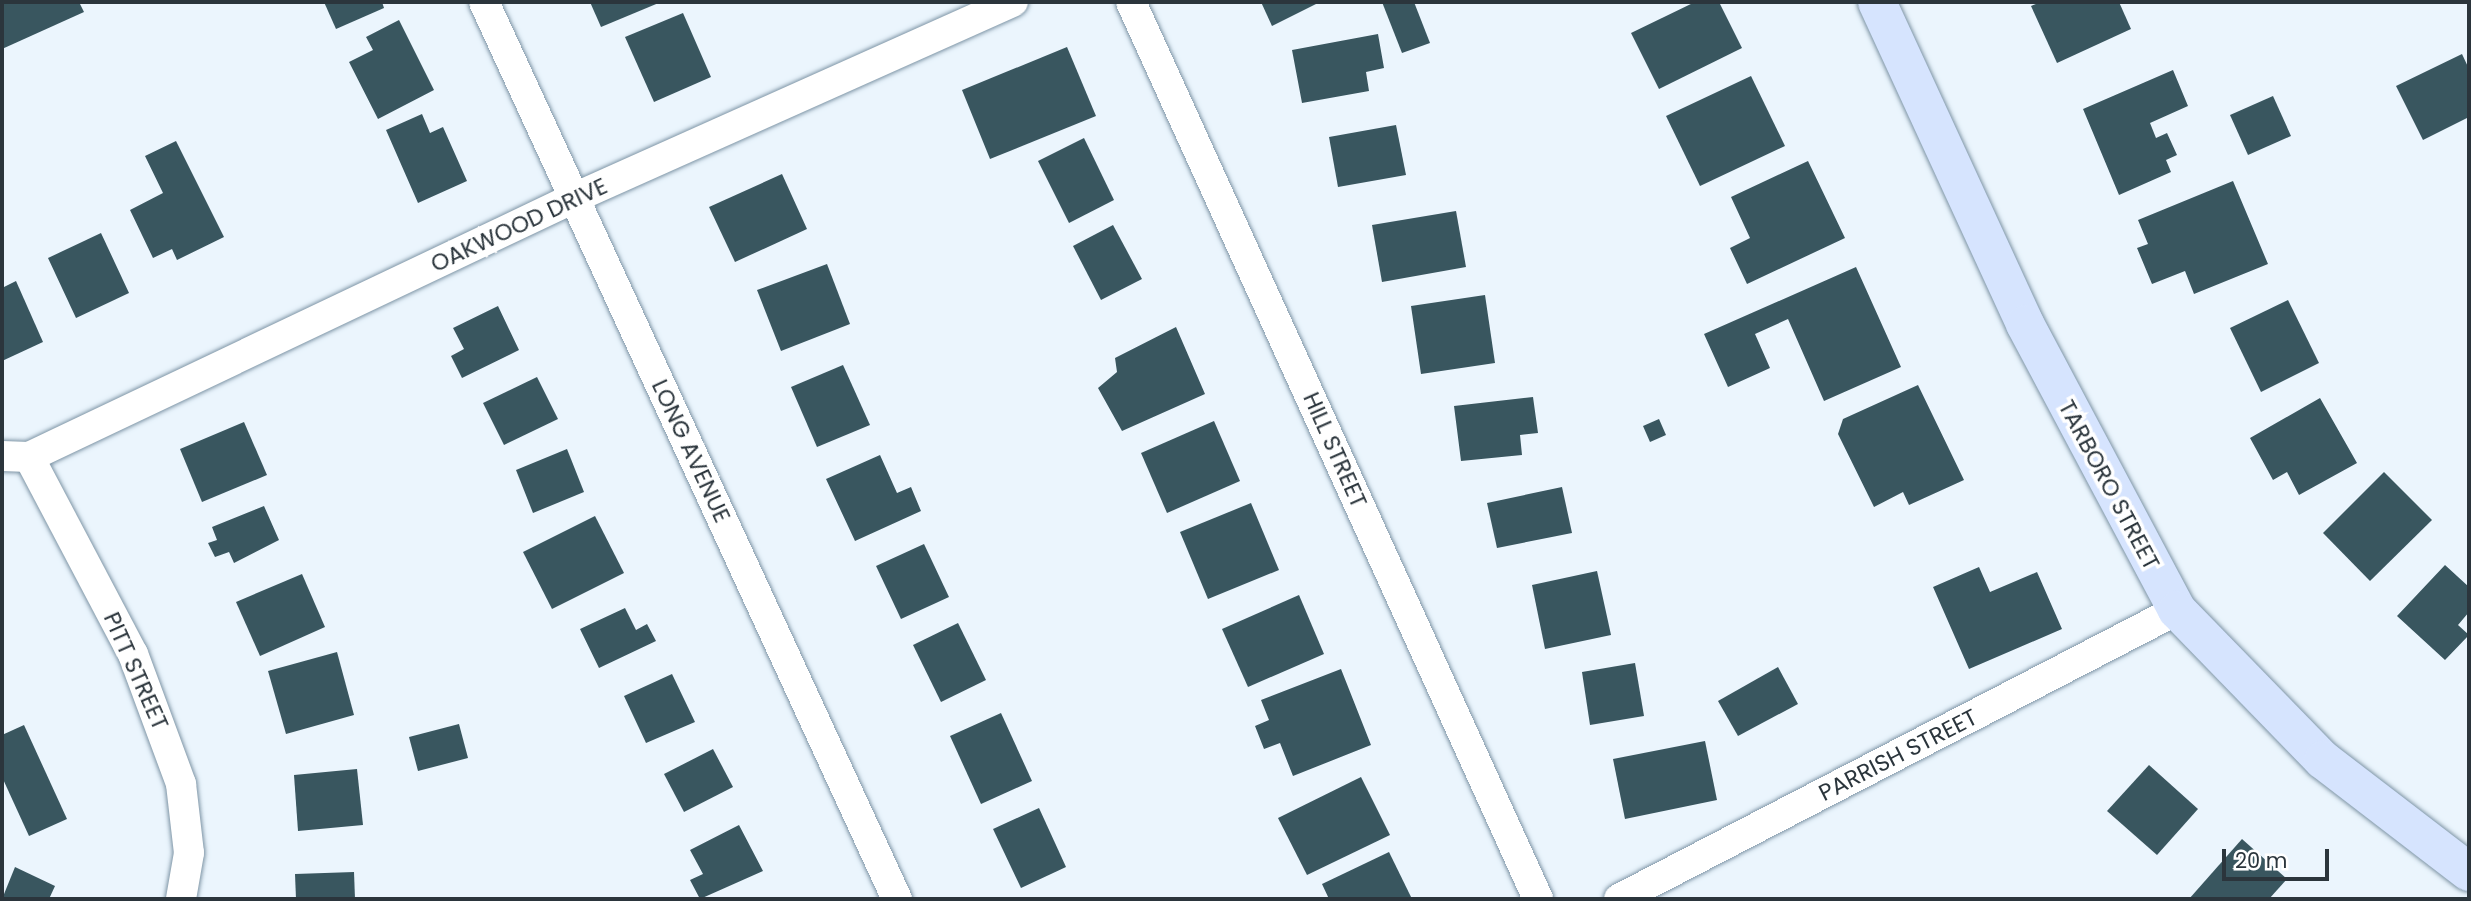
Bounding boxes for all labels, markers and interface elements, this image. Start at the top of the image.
street label: OAKWOOD DRIVE [426,172,612,278]
street label: LONG AVENUE [646,375,736,527]
street label: HILL STREET [1297,388,1373,512]
street label: TARBORO STREET [2053,395,2165,575]
street label: PITT STREET [98,608,174,734]
street label: PARRISH STREET [1814,703,1982,807]
scale bar [2226,834,2333,878]
text: 20 m [2235,846,2288,875]

